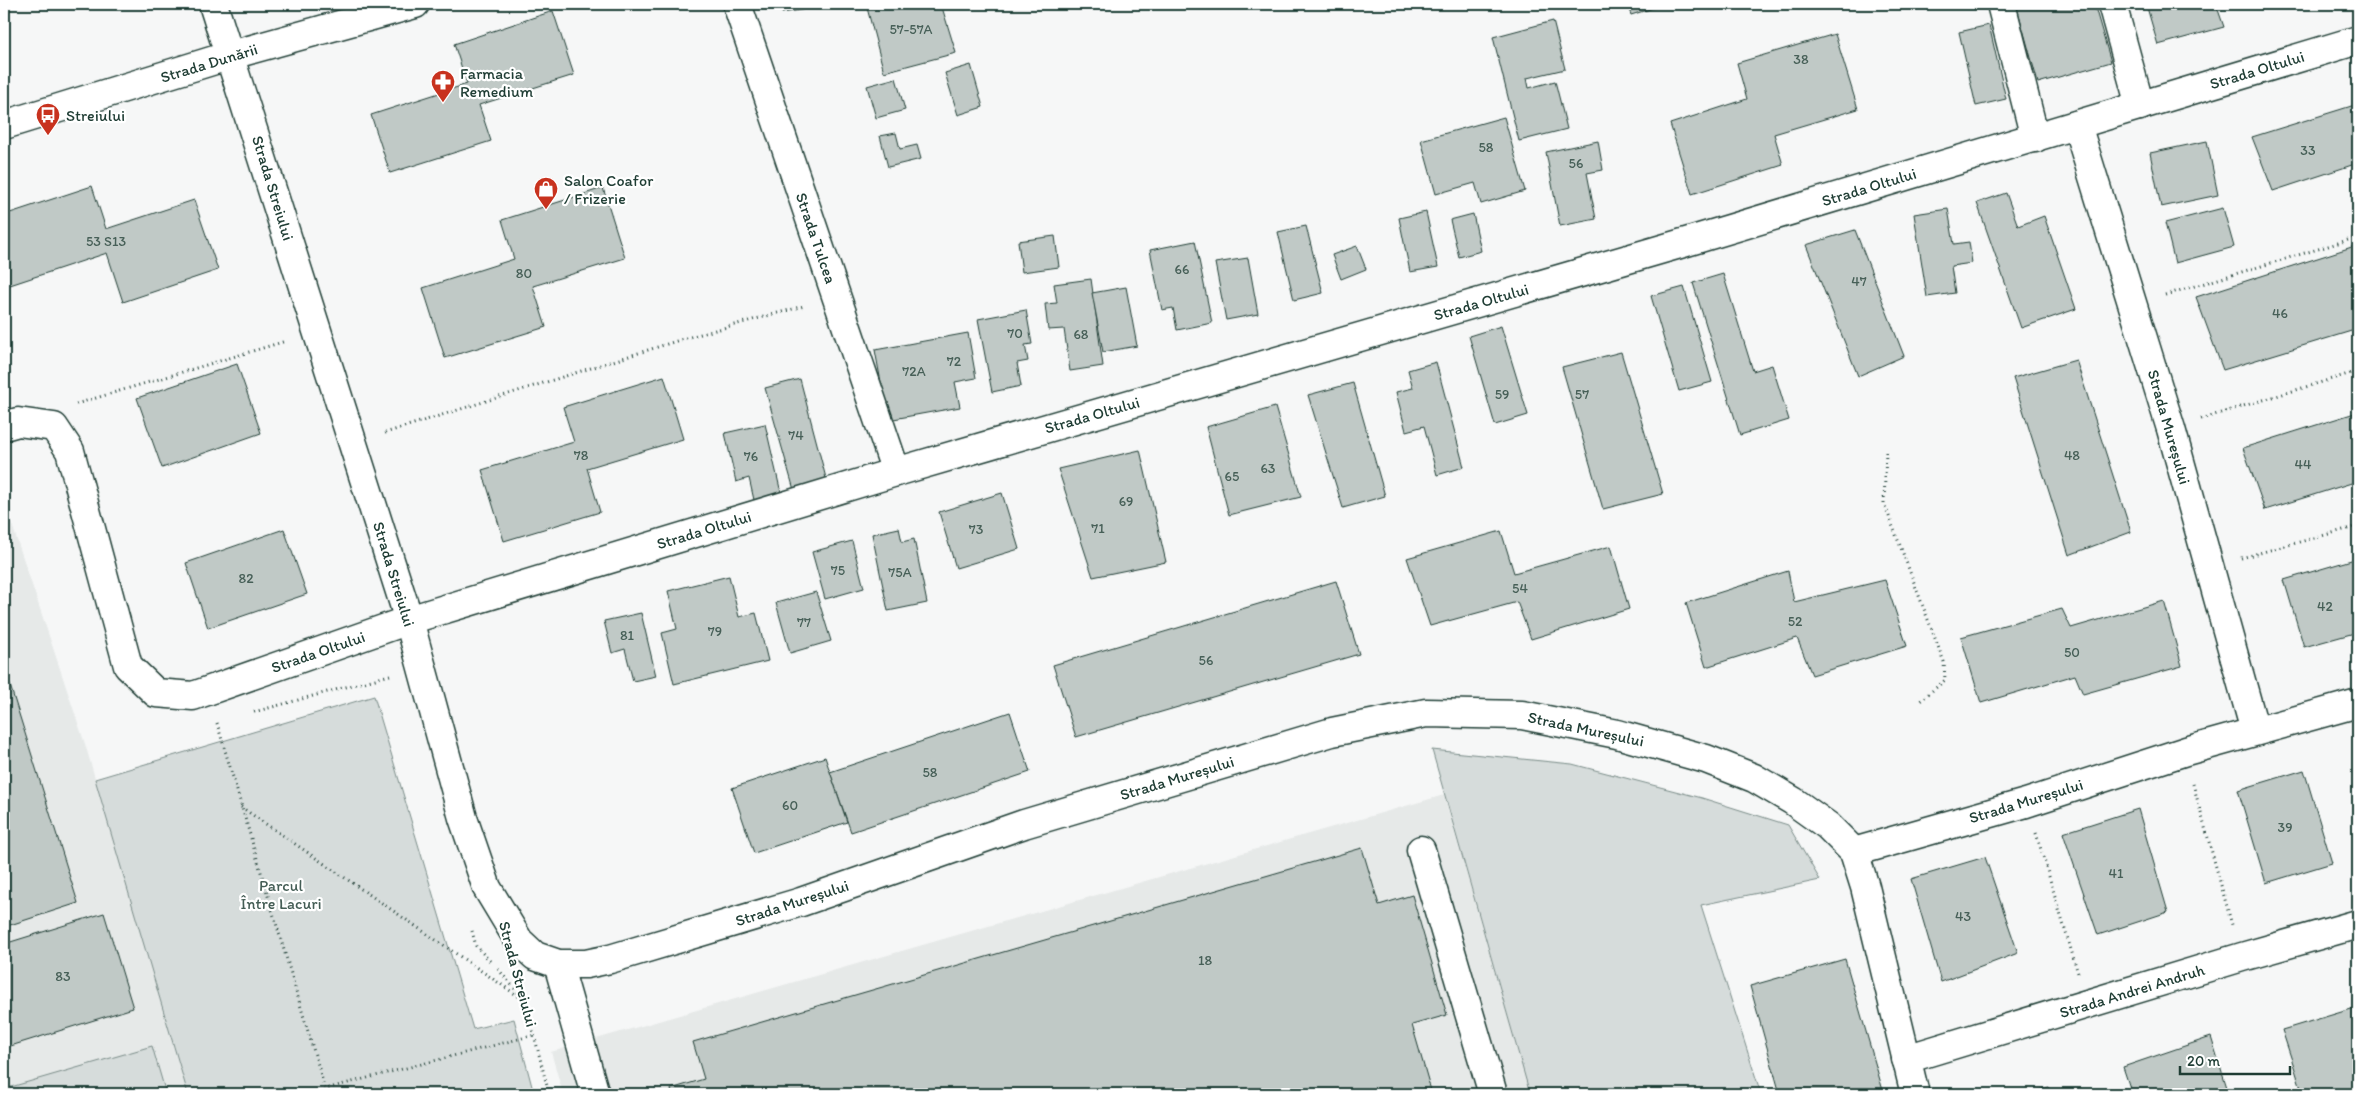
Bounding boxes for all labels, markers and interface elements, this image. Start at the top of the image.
house number: 57-57A [889,21,933,38]
street label: Strada Dunării [158,39,260,87]
street label: Strada Oltului [2207,47,2307,93]
house number: 38 [1793,51,1809,68]
place label: Farmacia Remedium [460,64,534,101]
pharmacy icon: Farmacia Remedium [430,69,456,103]
bus stop icon: Streiului [35,102,61,136]
place label: Streiului [66,106,125,125]
street label: Strada Streiului [248,133,298,243]
house number: 58 [1478,139,1494,156]
house number: 33 [2300,142,2316,159]
house number: 56 [1569,155,1583,172]
street label: Strada Oltului [1819,164,1919,210]
place label: Salon Coafor / Frizerie [564,171,654,208]
shop icon: Salon Coafor / Frizerie [533,176,559,210]
street label: Strada Tulcea [792,190,840,286]
house number: 53 S13 [86,233,126,250]
house number: 66 [1175,261,1189,278]
house number: 80 [516,265,532,282]
house number: 47 [1851,273,1867,290]
street label: Strada Oltului [1431,279,1531,325]
house number: 46 [2272,305,2288,322]
house number: 70 [1007,325,1023,342]
house number: 68 [1073,326,1089,343]
house number: 72 [947,353,962,370]
house number: 72A [902,363,926,380]
street label: Strada Mureșului [2144,367,2194,487]
house number: 59 [1495,386,1509,403]
house number: 57 [1575,386,1589,403]
street label: Strada Oltului [1042,392,1142,438]
house number: 74 [788,427,804,444]
house number: 78 [574,447,589,464]
house number: 48 [2064,447,2080,464]
house number: 76 [744,448,758,465]
house number: 44 [2295,456,2312,473]
house number: 63 [1260,460,1276,477]
house number: 65 [1225,468,1239,485]
house number: 69 [1119,493,1133,510]
street label: Strada Oltului [654,507,754,553]
street label: Strada Streiului [369,519,419,629]
house number: 71 [1091,520,1105,537]
house number: 73 [969,521,984,538]
house number: 75 [831,562,845,579]
house number: 75A [888,564,912,581]
house number: 82 [238,570,254,587]
house number: 54 [1512,580,1528,597]
house number: 42 [2317,598,2334,615]
house number: 52 [1788,613,1803,630]
house number: 77 [797,614,811,631]
house number: 79 [708,623,722,640]
street label: Strada Oltului [269,627,367,677]
house number: 81 [620,627,635,644]
house number: 50 [2064,644,2080,661]
house number: 56 [1199,652,1213,669]
street label: Strada Mureșului [1526,707,1646,751]
street label: Strada Mureșului [1118,752,1236,804]
house number: 58 [922,764,938,781]
street label: Strada Mureșului [1967,775,2085,827]
house number: 60 [782,797,798,814]
house number: 39 [2278,819,2292,836]
house number: 41 [2109,865,2124,882]
park label: Parcul Între Lacuri [240,876,322,913]
street label: Strada Mureșului [733,876,851,930]
house number: 43 [1955,908,1971,925]
street label: Strada Streiului [495,919,541,1029]
house number: 18 [1198,952,1212,969]
street label: Strada Andrei Andruh [2057,960,2207,1022]
house number: 83 [55,968,71,985]
scale bar [2180,1043,2290,1075]
text: 20 m [2187,1052,2221,1070]

